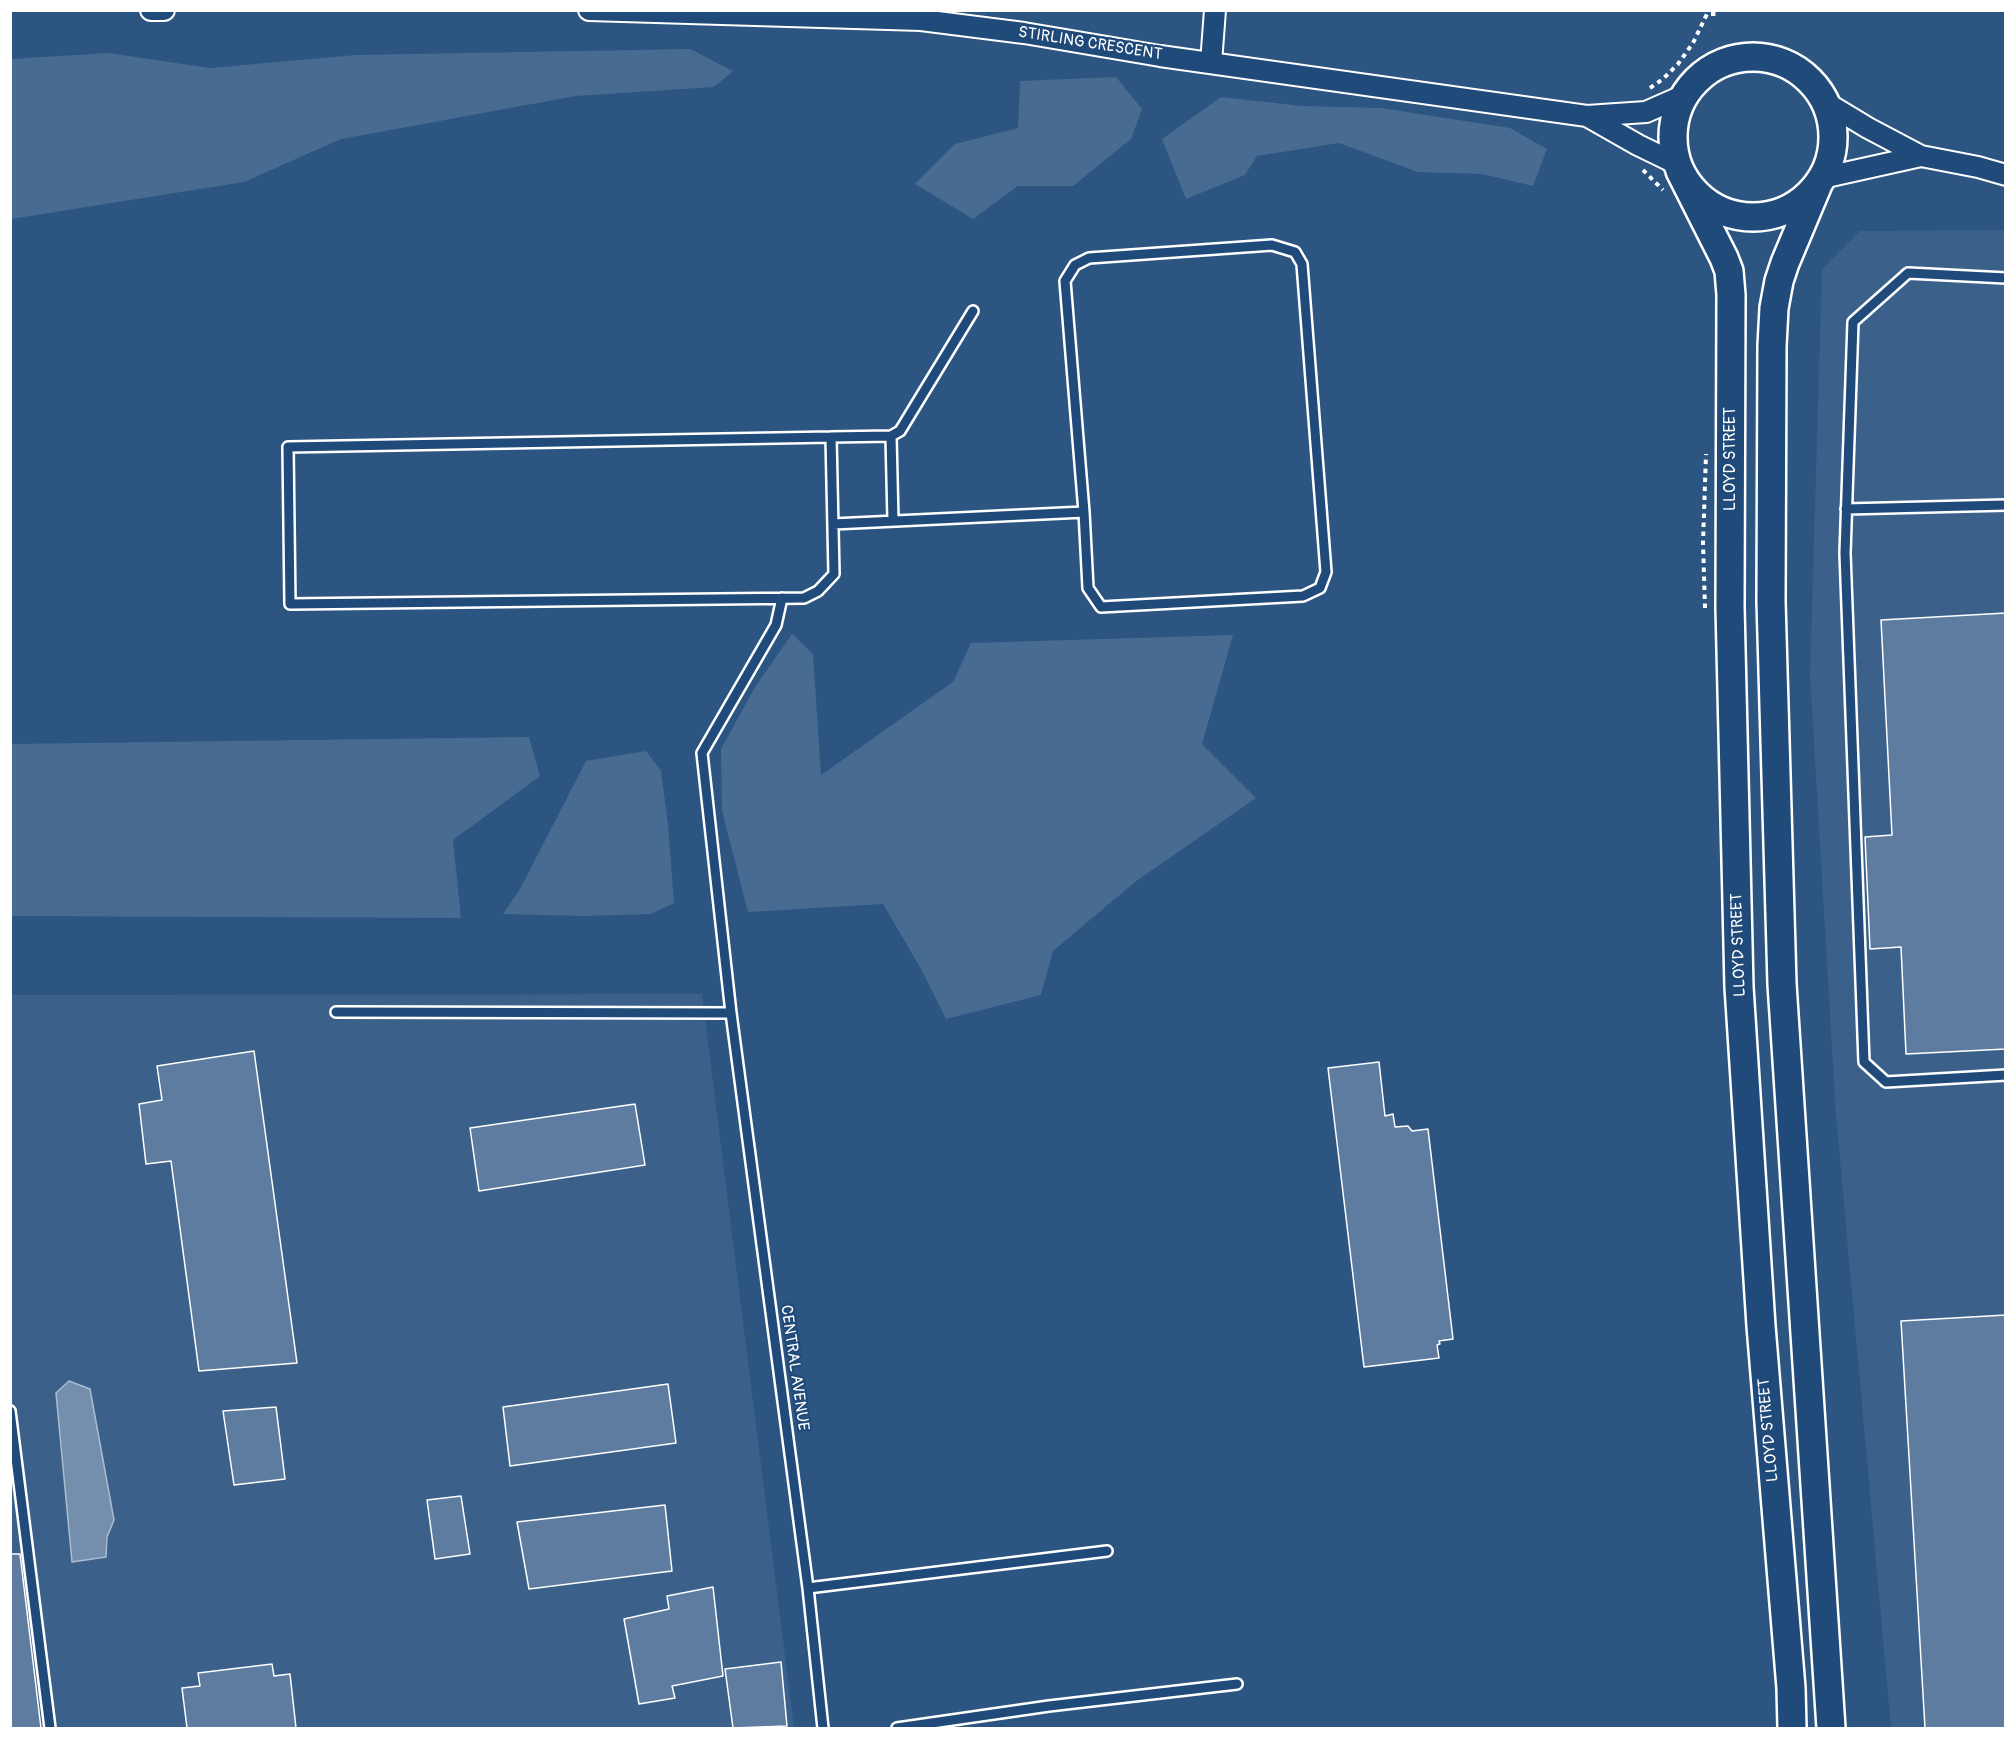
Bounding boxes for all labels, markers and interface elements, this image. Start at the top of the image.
street label: STIRLING CRESCENT [1017,23,1163,65]
street label: LLOYD STREET [1721,407,1741,511]
street label: LLOYD STREET [1728,893,1750,997]
street label: CENTRAL AVENUE [776,1304,812,1432]
street label: LLOYD STREET [1755,1377,1783,1483]

